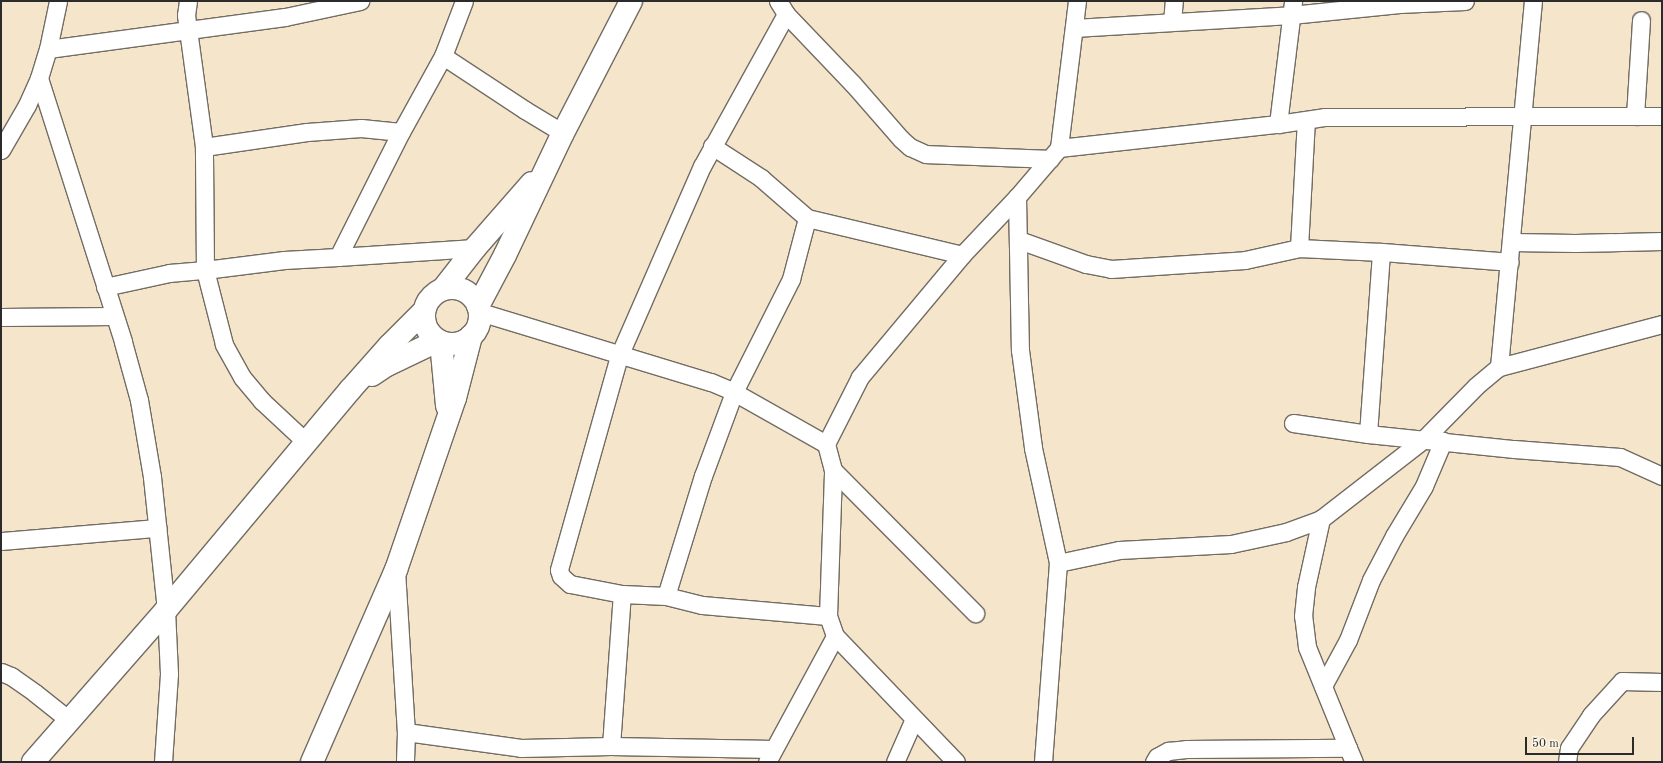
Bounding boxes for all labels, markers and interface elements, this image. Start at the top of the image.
scale bar [1527,729,1636,755]
text: 50 m [1532,738,1559,750]

